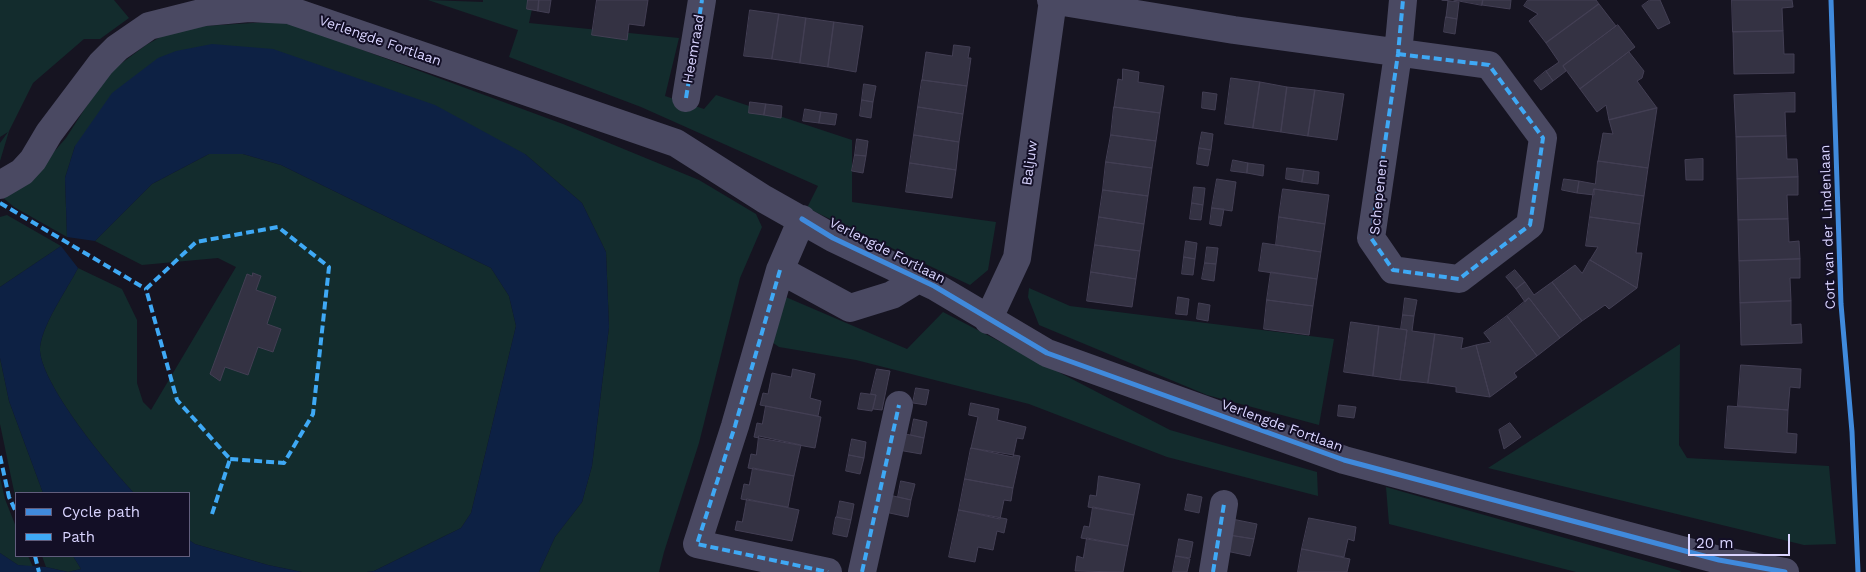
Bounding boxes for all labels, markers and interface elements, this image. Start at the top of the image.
street label: Verlengde Fortlaan [317,12,443,70]
street label: Heemraad [680,13,708,85]
street label: Baljuw [1019,139,1041,187]
street label: Cort van der Lindenlaan [1817,144,1839,310]
street label: Schepenen [1367,158,1391,236]
street label: Verlengde Fortlaan [826,214,948,288]
street label: Verlengde Fortlaan [1219,396,1345,456]
legend [15,492,190,557]
text: Cycle path [62,503,140,521]
scale bar [1691,524,1794,556]
text: Path [62,528,95,546]
text: 20 m [1696,534,1734,552]

